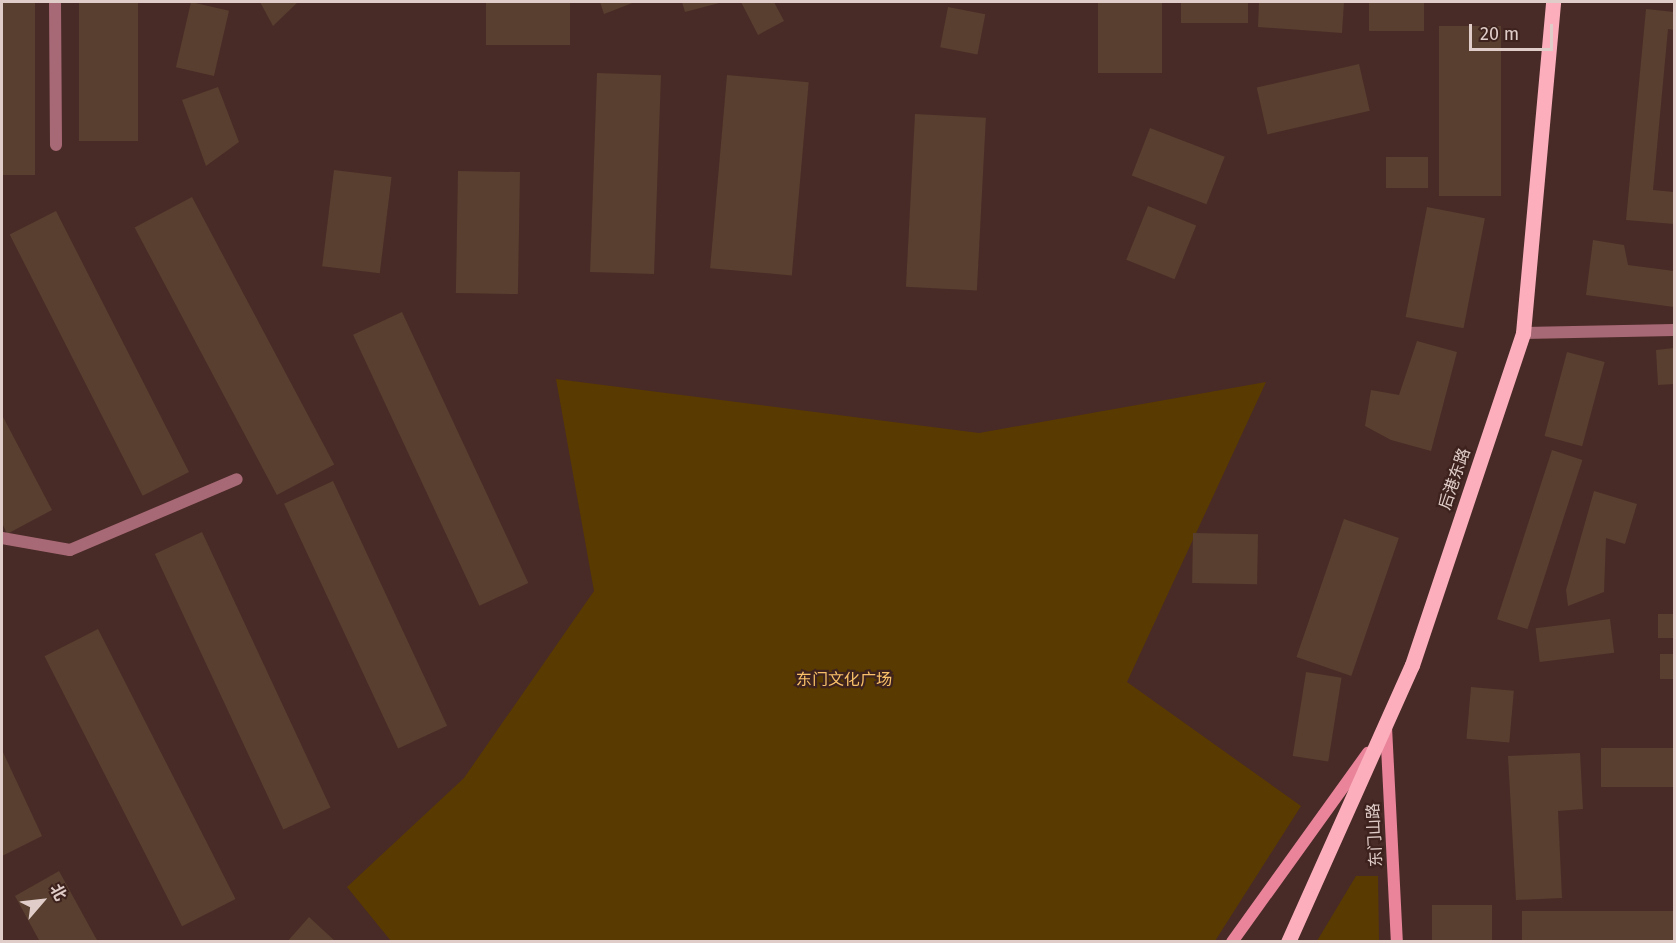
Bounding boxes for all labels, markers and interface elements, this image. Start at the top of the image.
scale bar [1472,12,1556,50]
text: 20 m [1480,23,1519,45]
street label: 后港东路 [1436,446,1474,512]
park label: 东门文化广场 [796,670,892,690]
street label: 东门山路 [1364,803,1386,867]
north arrow [12,871,72,931]
text: 北 [46,881,70,904]

